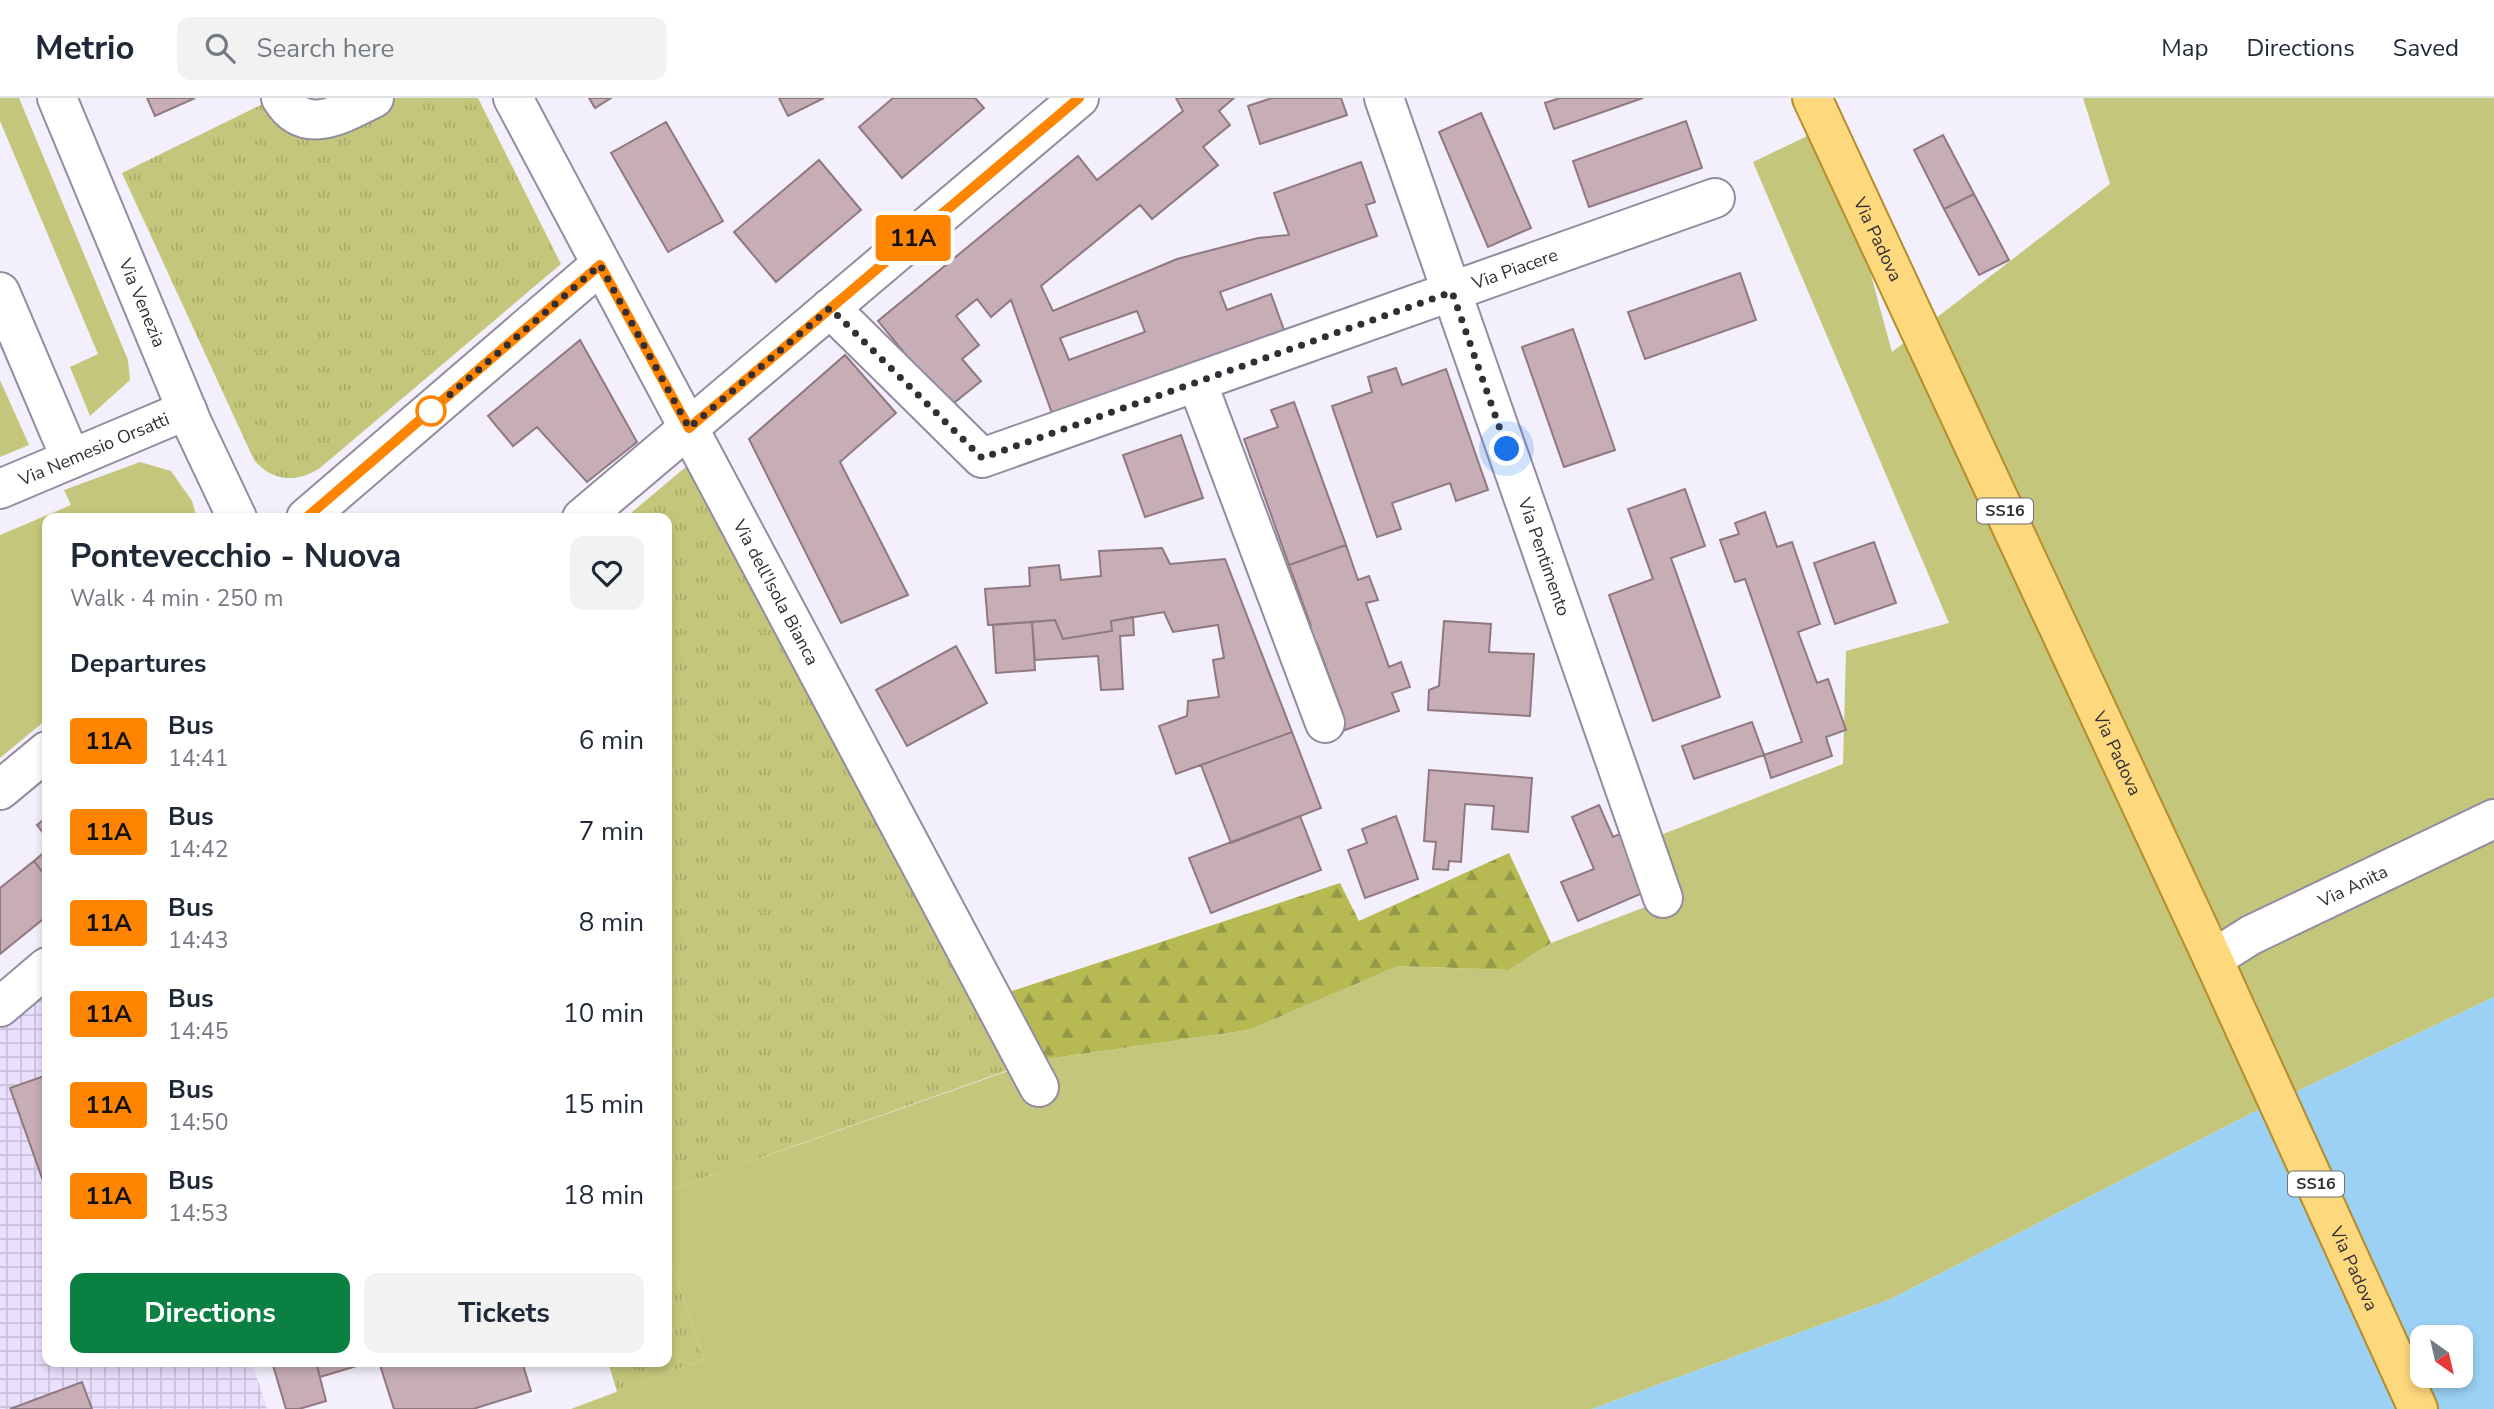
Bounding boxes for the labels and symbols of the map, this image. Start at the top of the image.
street label: Via Padova [1847,193,1908,285]
line badge: 11A [873,215,953,261]
street label: Via Piacere [1468,243,1561,296]
street label: Via Venezia [113,254,171,351]
unlabelled marker [416,396,446,426]
street label: Via Nemesio Orsatti [14,407,173,492]
your location [1489,431,1524,466]
street label: Via Pentimento [1512,494,1576,619]
road number: SS16 [1977,498,2033,524]
street label: Via dell'Isola Bianca [727,515,824,669]
street label: Via Padova [2087,706,2147,799]
street label: Via Anita [2313,859,2392,914]
road number: SS16 [2288,1172,2344,1196]
street label: Via Padova [2324,1222,2384,1315]
north arrow [2410,1325,2473,1388]

